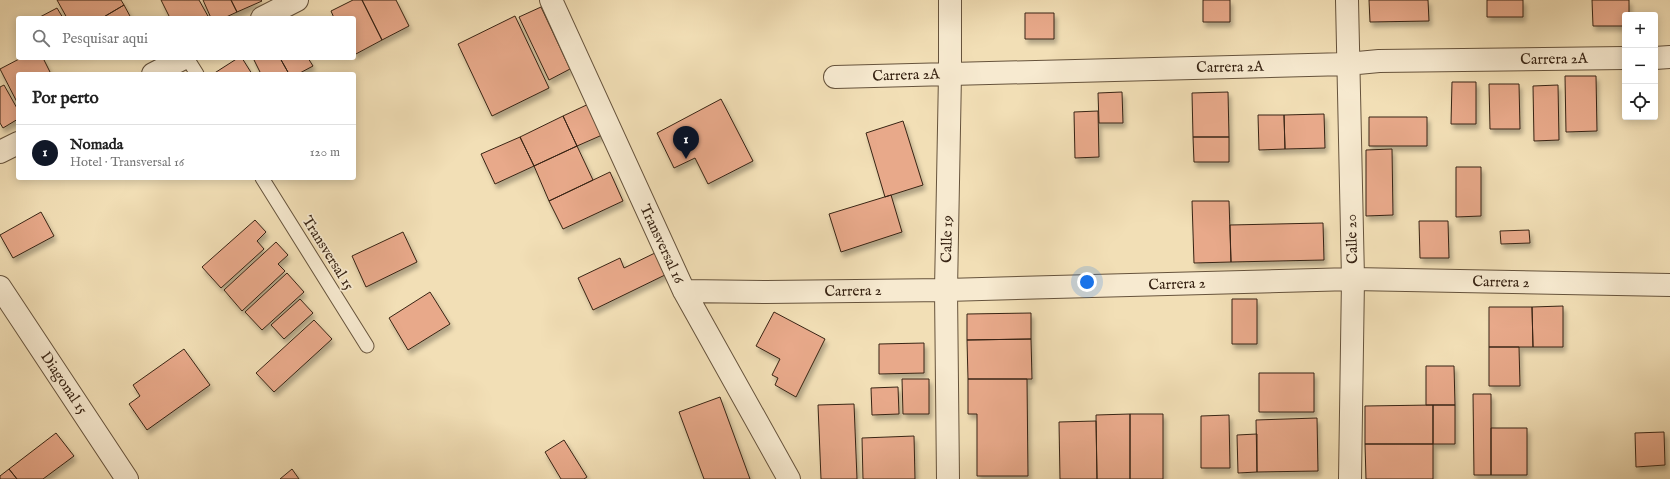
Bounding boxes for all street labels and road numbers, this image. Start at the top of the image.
street label: Carrera 2A [1520,49,1589,69]
street label: Carrera 2A [1196,57,1265,77]
street label: Carrera 2A [872,64,941,86]
street label: Transversal 16 [635,201,689,287]
street label: Transversal 15 [298,212,359,294]
street label: Calle 20 [1342,214,1362,264]
street label: Calle 19 [937,215,957,263]
street label: Carrera 2 [1472,272,1530,292]
street label: Carrera 2 [1148,274,1206,294]
street label: Carrera 2 [824,281,882,301]
street label: Diagonal 15 [36,348,92,418]

